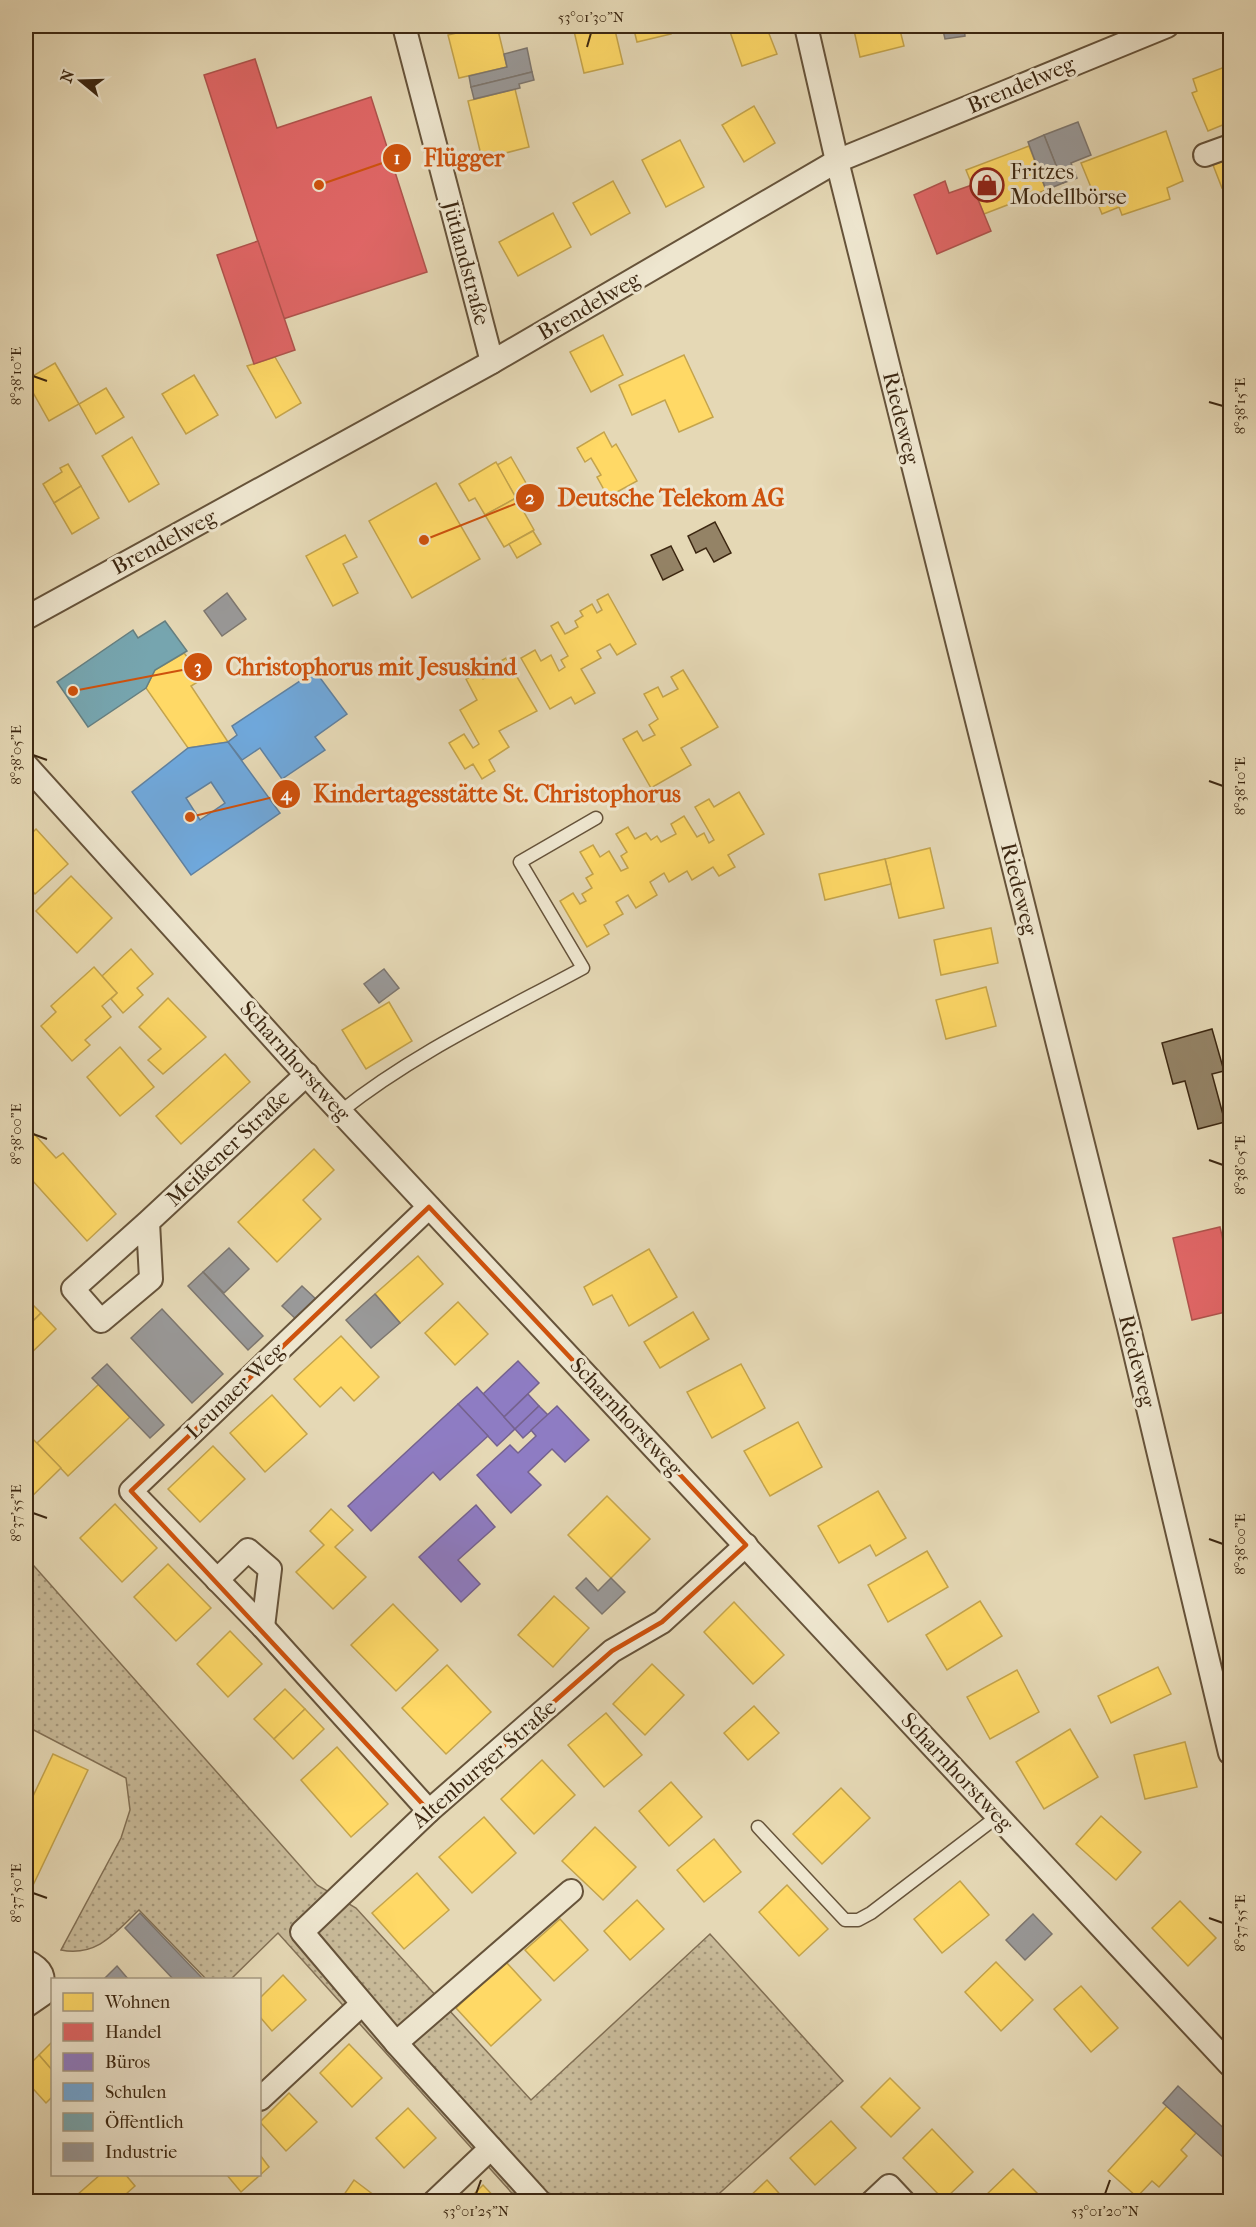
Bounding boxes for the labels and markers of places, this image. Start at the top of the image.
callout: Flügger [382,137,517,179]
place label: Fritzes Modellbörse [1010,159,1127,210]
shop icon: Fritzes Modellbörse [969,167,1005,203]
callout: Deutsche Telekom AG [515,477,797,519]
callout: Christophorus mit Jesuskind [183,646,528,688]
callout: Kindertagesstätte St. Christophorus [271,773,693,815]

